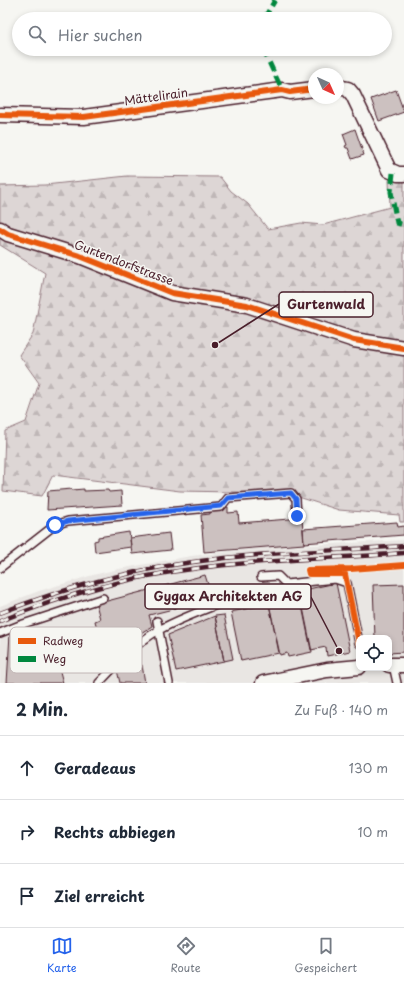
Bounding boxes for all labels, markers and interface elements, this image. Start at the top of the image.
search box [12,12,392,56]
icon: search [26,23,48,45]
text: Hier suchen [58,23,143,46]
north arrow [308,68,344,104]
street label: Mättelirain [123,83,189,109]
street label: Gurtendorfstrasse [72,235,176,289]
callout: Gurtenwald [279,292,373,317]
text: Gurtenwald [287,294,365,313]
route end [288,507,306,525]
route start [46,516,64,534]
callout: Gygax Architekten AG [145,584,311,609]
text: Gygax Architekten AG [154,586,303,605]
legend [10,627,142,673]
text: Radweg [43,632,83,649]
map controls [356,635,392,671]
button: locate [356,635,392,671]
text: Weg [43,650,66,667]
text: 2 Min. [16,696,68,722]
text: Zu Fuß · 140 m [294,700,388,719]
text: Geradeaus [54,756,136,779]
icon: ahead [16,757,38,779]
text: 130 m [349,758,388,777]
text: Rechts abbiegen [54,820,175,843]
icon: right [16,821,38,843]
text: 10 m [358,822,388,841]
text: Ziel erreicht [54,884,145,907]
icon: arrive [16,885,38,907]
tab: Karte [47,935,77,976]
tab: Route [170,935,201,976]
tab: Gespeichert [295,935,357,976]

